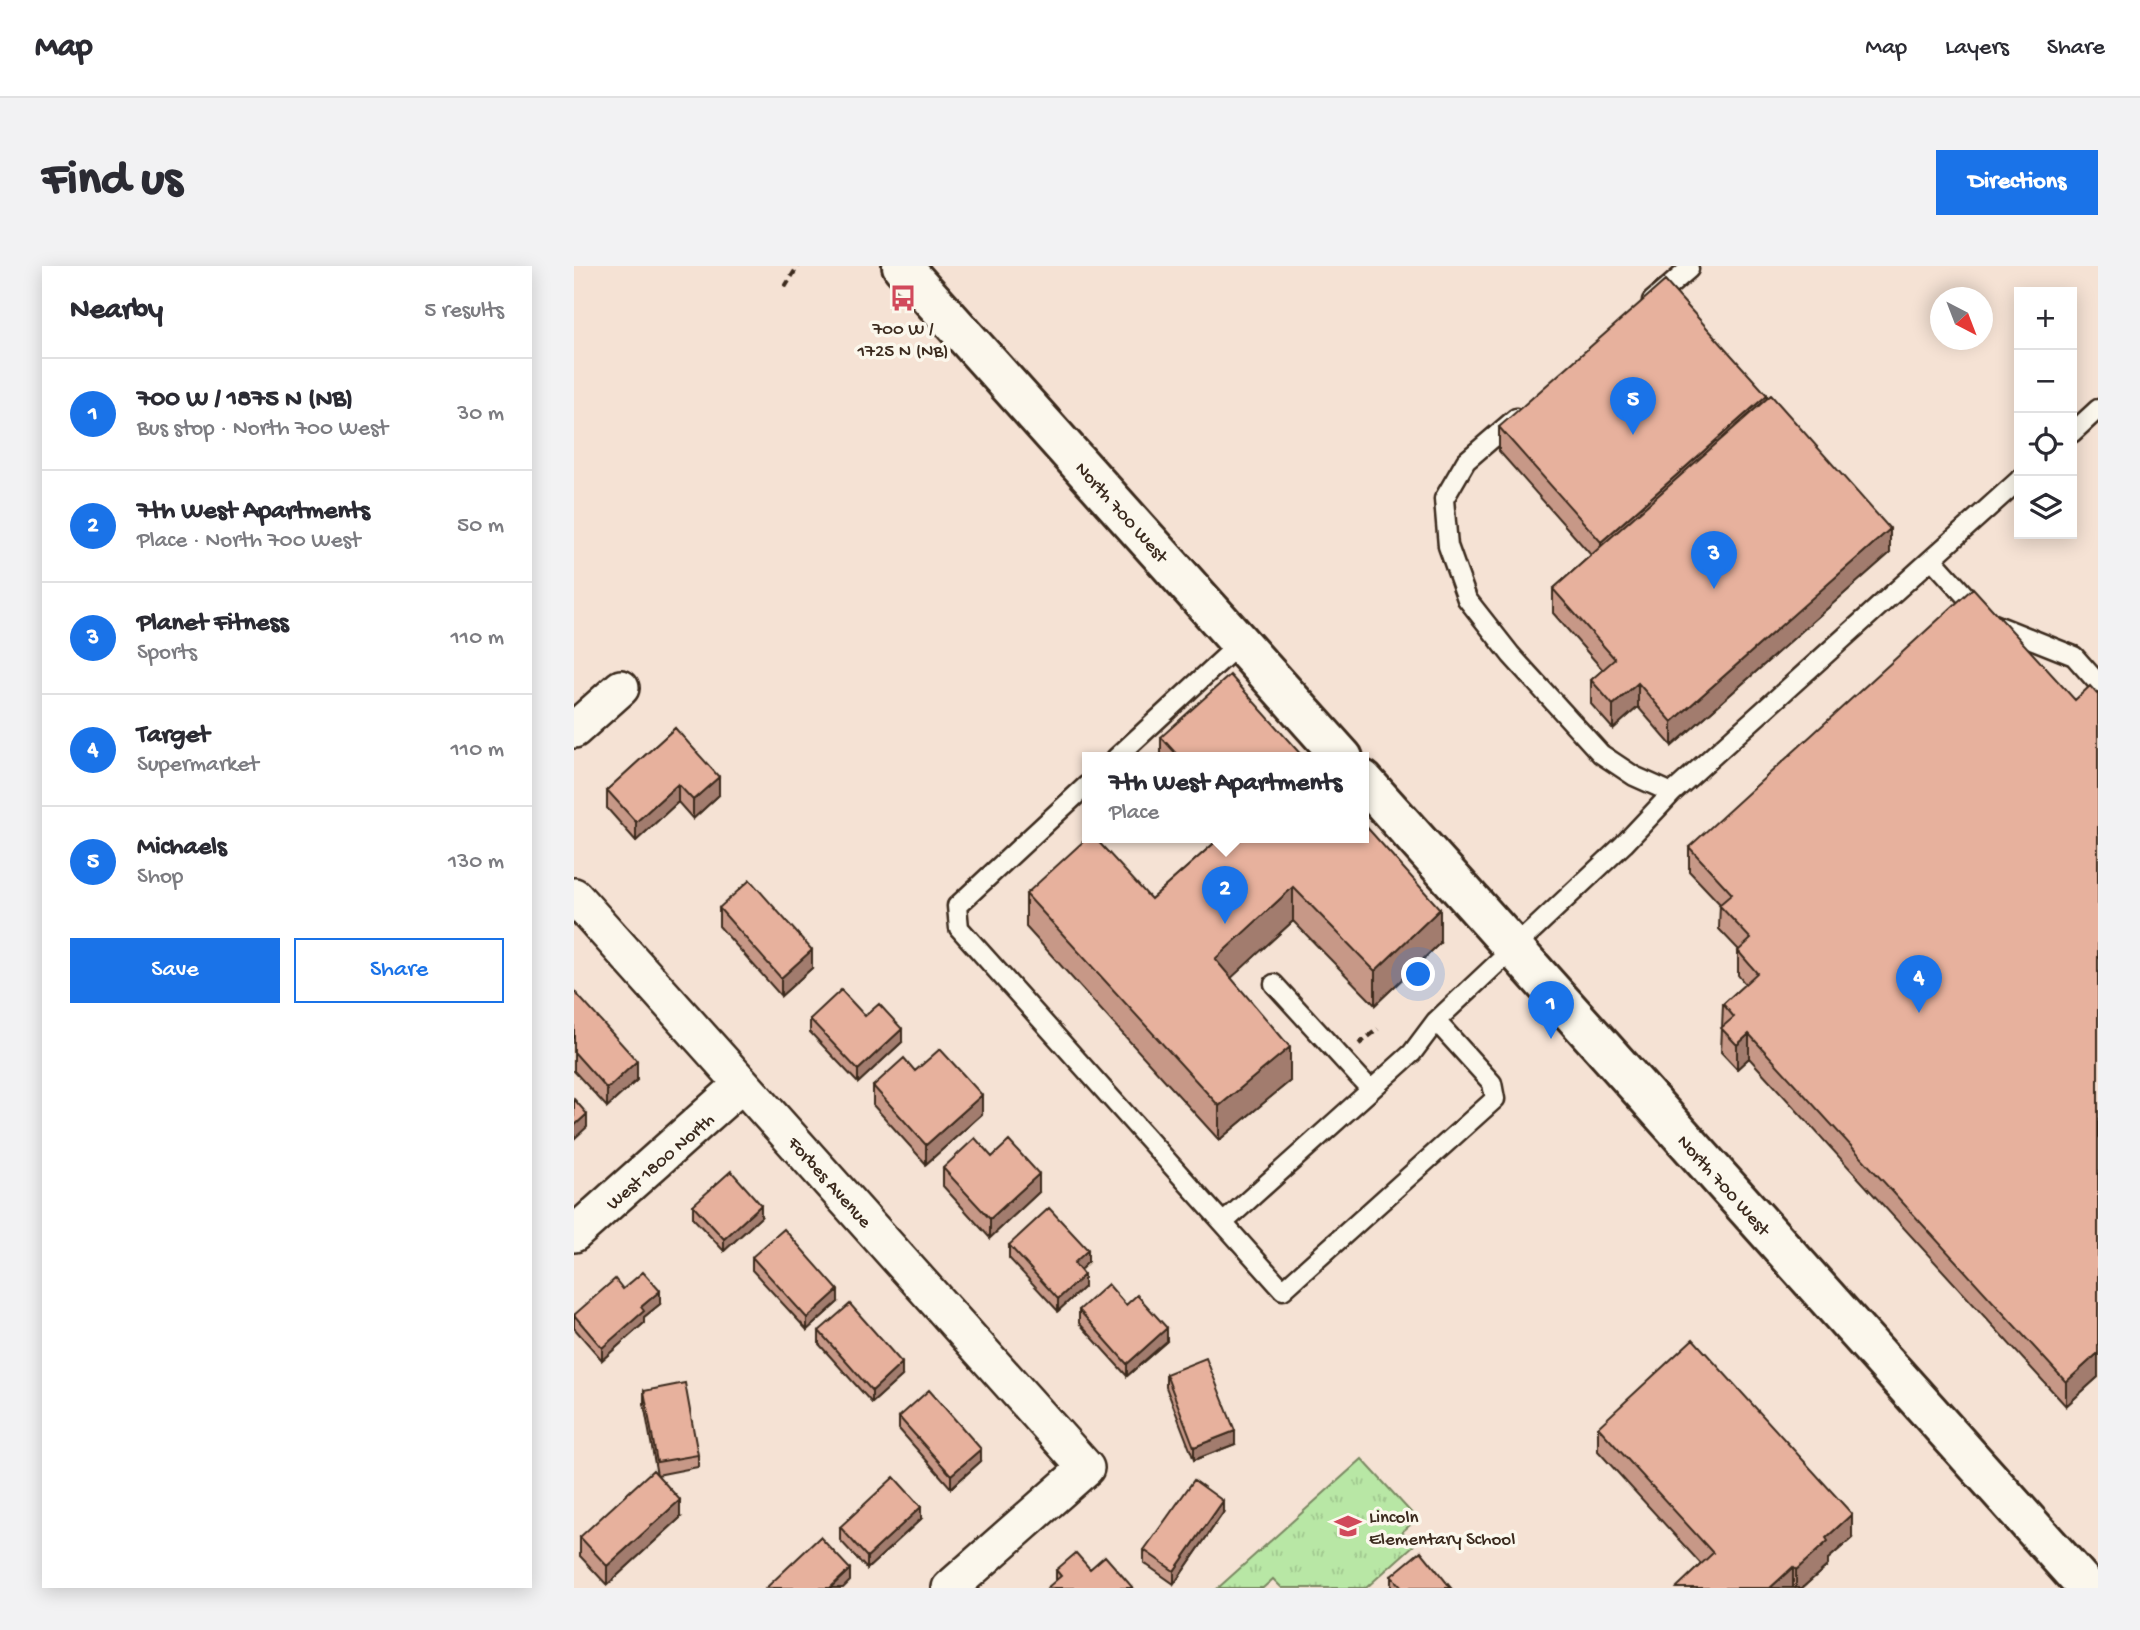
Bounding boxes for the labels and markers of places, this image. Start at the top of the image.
bus stop icon: 700 W / 1725 N (NB) [888,283,918,313]
place label: 700 W / 1725 N (NB) [856,319,949,364]
pin: 5 [1610,377,1656,435]
pin: 3 [1691,531,1737,589]
pin: 2 [1202,866,1248,924]
pin: 4 [1896,955,1942,1013]
pin: 1 [1528,981,1574,1039]
place label: Lincoln Elementary School [1369,1507,1515,1552]
school or university icon: Lincoln Elementary School [1333,1511,1363,1541]

